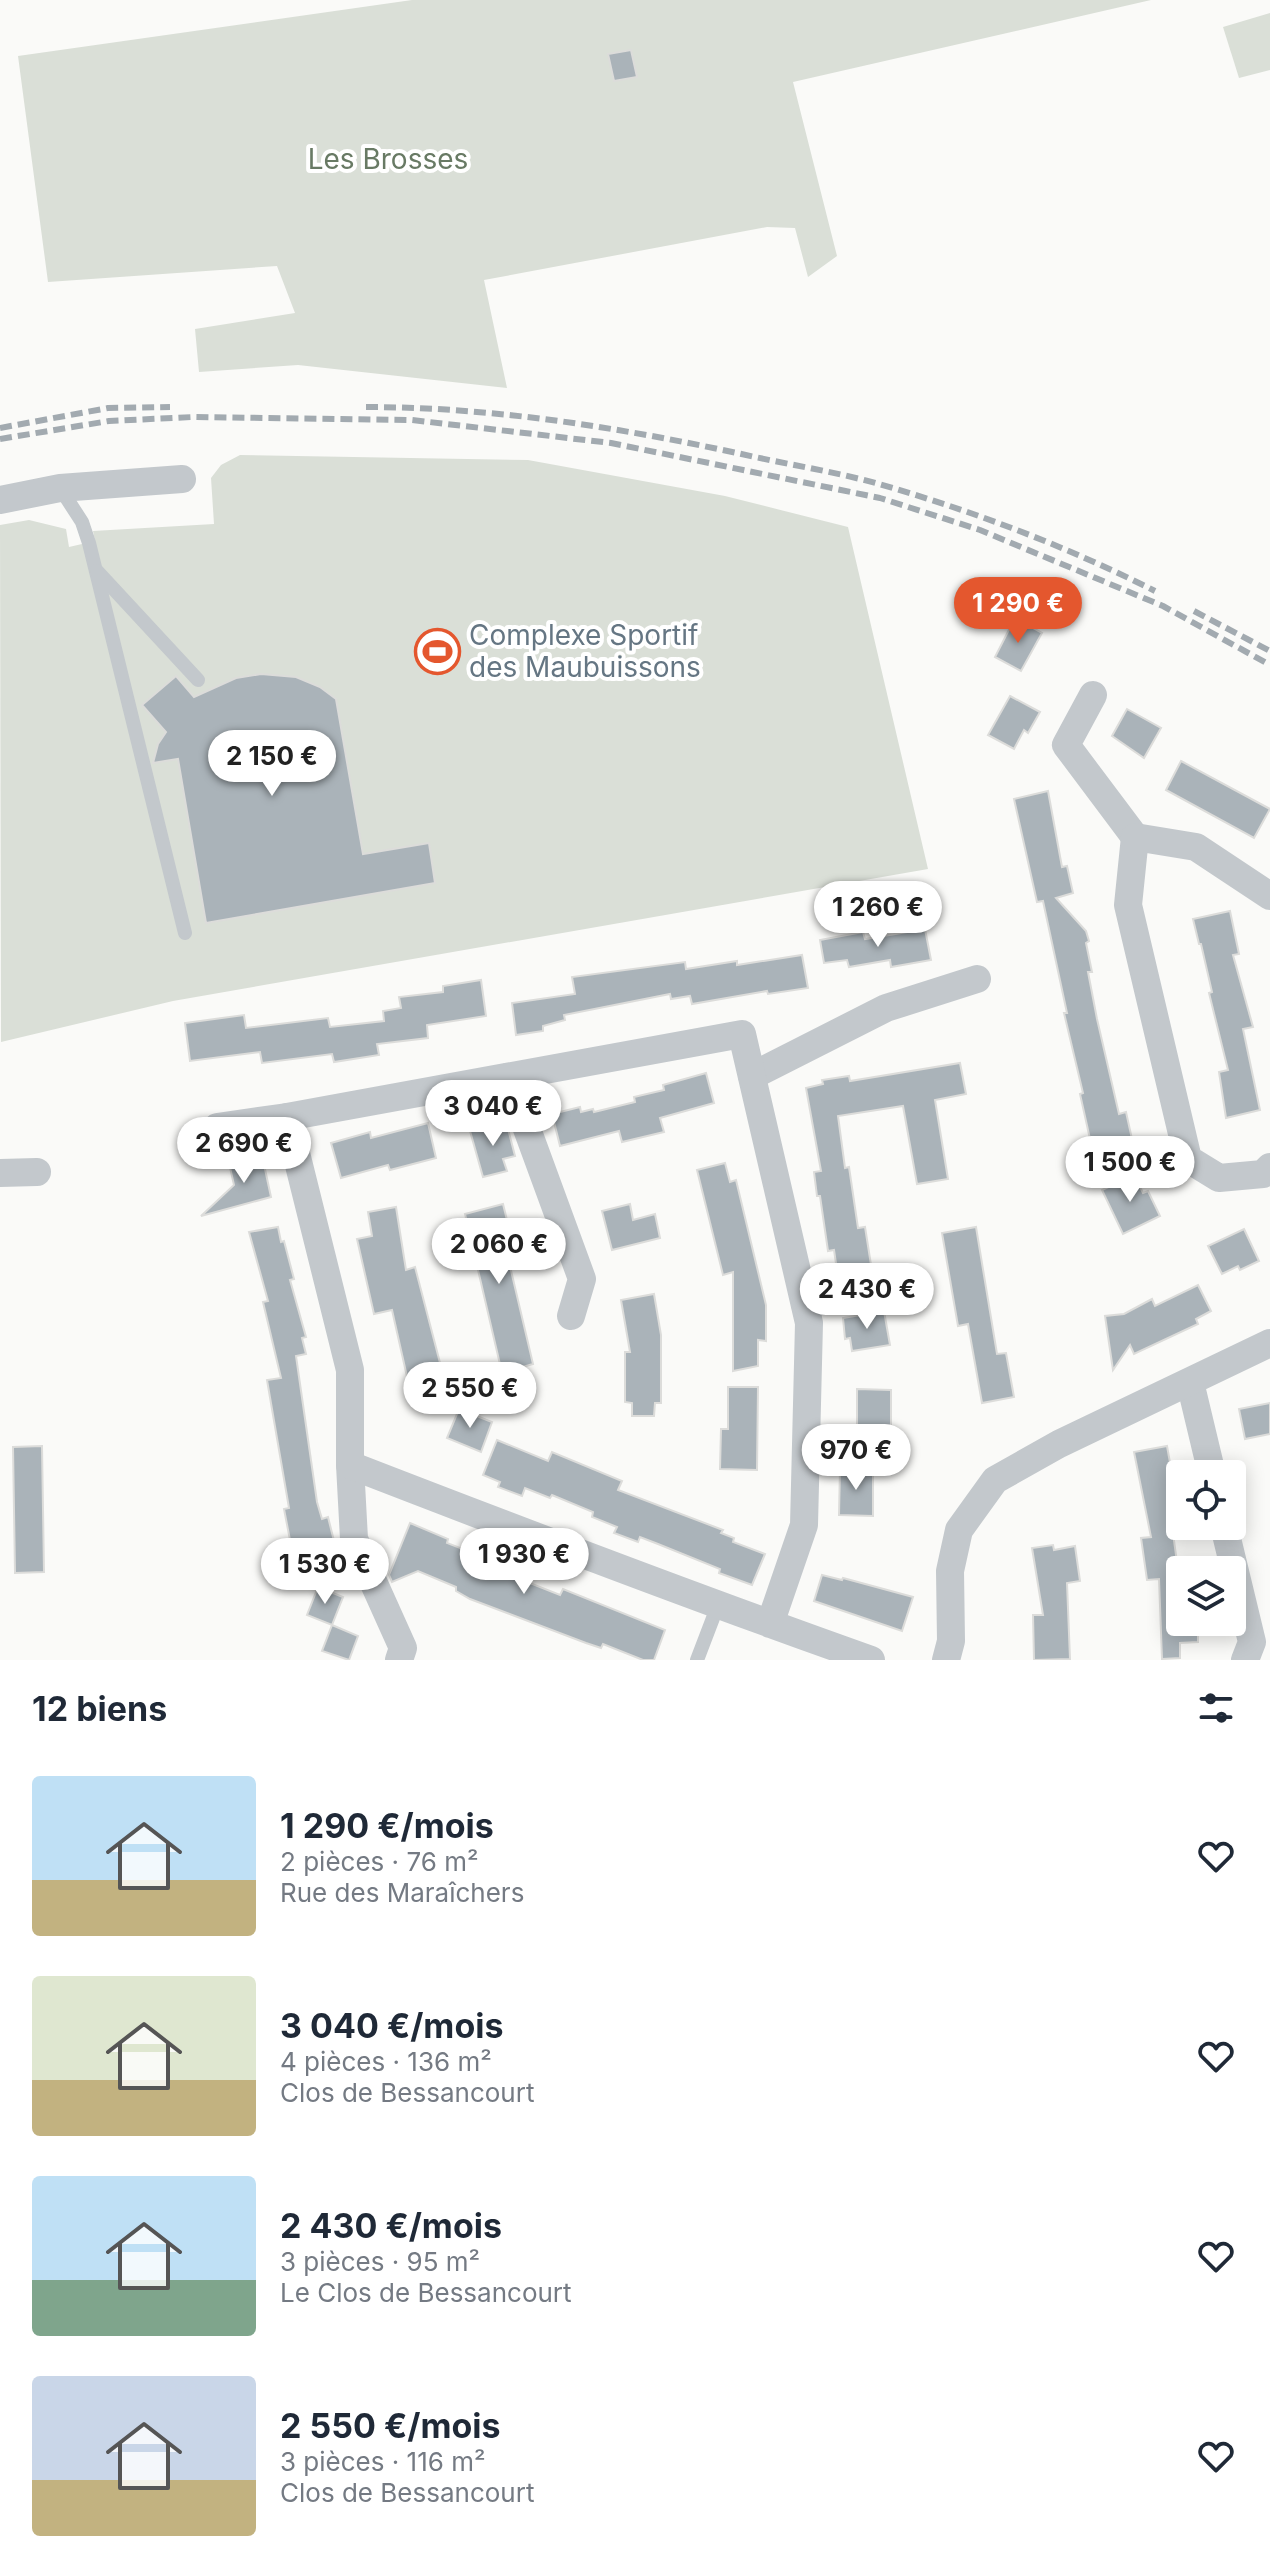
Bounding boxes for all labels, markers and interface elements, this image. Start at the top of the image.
park label: Les Brosses [308,142,468,176]
pin: 1 290 € [944,577,1092,645]
text: 1 290 € [972,587,1064,618]
place label: Complexe Sportif des Maubuissons [469,618,701,684]
sports icon: Complexe Sportif des Maubuissons [414,627,462,675]
pin: 2 150 € [198,730,346,798]
text: 2 150 € [226,740,318,771]
pin: 1 260 € [804,881,952,949]
text: 1 260 € [832,891,924,922]
pin: 3 040 € [419,1080,567,1148]
text: 3 040 € [443,1090,543,1121]
pin: 2 690 € [170,1117,318,1185]
text: 2 690 € [195,1127,293,1158]
pin: 1 500 € [1056,1136,1204,1204]
text: 1 500 € [1083,1146,1177,1177]
pin: 2 060 € [425,1218,573,1286]
text: 2 060 € [450,1228,548,1259]
pin: 2 430 € [793,1263,941,1331]
text: 2 430 € [818,1273,916,1304]
pin: 2 550 € [396,1362,544,1430]
text: 2 550 € [421,1372,519,1403]
pin: 970 € [800,1424,912,1492]
text: 970 € [820,1434,892,1465]
map controls [1166,1460,1246,1636]
button: locate [1166,1460,1246,1540]
pin: 1 930 € [450,1528,598,1596]
pin: 1 530 € [251,1538,399,1606]
text: 1 930 € [478,1538,570,1569]
text: 1 530 € [279,1548,371,1579]
button: layers [1166,1556,1246,1636]
icon: filters [1194,1686,1238,1730]
text: 12 biens [32,1688,167,1729]
text: 1 290 €/mois [280,1805,494,1846]
icon: home [96,1808,192,1904]
icon: heart [1194,1834,1238,1878]
text: 2 pièces · 76 m² [280,1846,478,1877]
text: Rue des Maraîchers [280,1877,524,1908]
text: 3 040 €/mois [280,2005,504,2046]
icon: home [96,2008,192,2104]
icon: heart [1194,2034,1238,2078]
text: 4 pièces · 136 m² [280,2046,492,2077]
text: Clos de Bessancourt [280,2077,534,2108]
text: 2 430 €/mois [280,2205,502,2246]
icon: home [96,2208,192,2304]
icon: heart [1194,2234,1238,2278]
text: 3 pièces · 95 m² [280,2246,480,2277]
text: Le Clos de Bessancourt [280,2277,572,2308]
text: 2 550 €/mois [280,2405,501,2446]
icon: home [96,2408,192,2504]
icon: heart [1194,2434,1238,2478]
text: 3 pièces · 116 m² [280,2446,485,2477]
text: Clos de Bessancourt [280,2477,534,2508]

